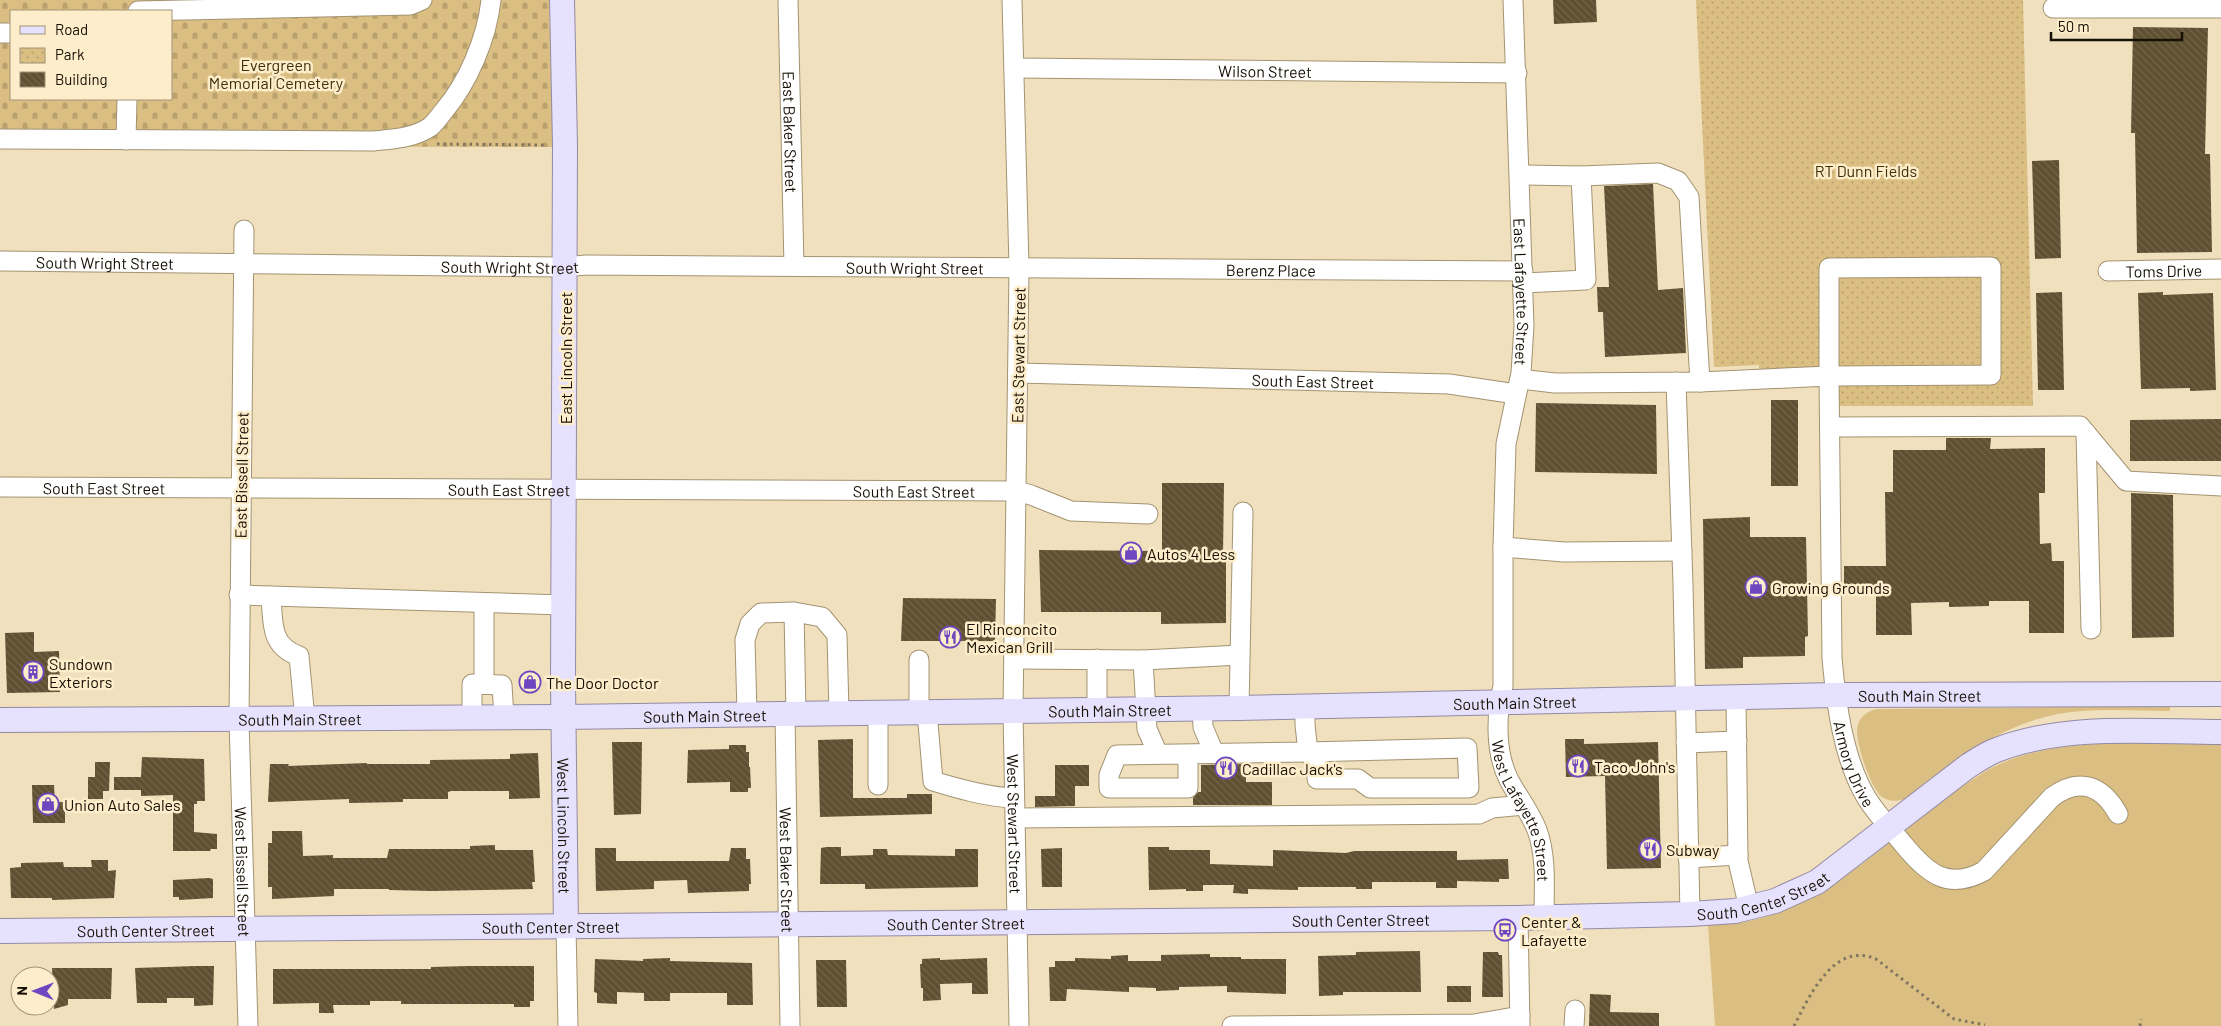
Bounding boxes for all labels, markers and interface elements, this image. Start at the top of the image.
legend [10,10,172,100]
scale bar [2051,10,2182,42]
text: 50 m [2058,17,2090,35]
text: Road [55,20,88,38]
text: Park [55,45,85,63]
park label: Evergreen Memorial Cemetery [209,55,344,92]
street label: Wilson Street [1218,61,1312,80]
text: Building [55,70,108,88]
street label: East Baker Street [780,71,802,193]
park label: RT Dunn Fields [1815,161,1917,180]
street label: East Lafayette Street [1511,218,1534,366]
street label: South Wright Street [36,252,174,272]
street label: South Wright Street [441,256,580,276]
street label: South Wright Street [846,257,984,277]
street label: Berenz Place [1226,260,1316,279]
street label: Toms Drive [2126,260,2202,280]
street label: East Stewart Street [1007,287,1029,423]
street label: East Lincoln Street [556,292,575,424]
street label: South East Street [1251,369,1374,392]
street label: East Bissell Street [230,412,252,538]
street label: South East Street [43,478,165,497]
street label: South East Street [448,479,570,499]
street label: South East Street [853,481,975,500]
shop icon: Autos 4 Less [1119,541,1143,565]
place label: Autos 4 Less [1147,544,1235,563]
shop icon: Growing Grounds [1744,575,1768,599]
place label: Growing Grounds [1772,578,1890,597]
place label: El Rinconcito Mexican Grill [966,619,1057,656]
restaurant icon: El Rinconcito Mexican Grill [938,625,962,649]
place label: Sundown Exteriors [49,654,113,691]
building icon: Sundown Exteriors [21,660,45,684]
shop icon: The Door Doctor [518,670,542,694]
place label: The Door Doctor [546,673,659,692]
street label: South Main Street [1858,685,1982,704]
street label: South Main Street [1453,691,1577,713]
street label: South Main Street [1048,699,1172,720]
street label: South Main Street [643,705,767,725]
street label: South Main Street [238,709,362,728]
street label: Armory Drive [1831,719,1879,810]
street label: West Lafayette Street [1489,739,1554,882]
street label: West Stewart Street [1004,754,1026,894]
restaurant icon: Taco John's [1566,754,1590,778]
restaurant icon: Cadillac Jack's [1214,756,1238,780]
place label: Taco John's [1594,757,1675,776]
street label: West Lincoln Street [554,758,575,894]
place label: Cadillac Jack's [1242,759,1343,778]
shop icon: Union Auto Sales [36,792,60,816]
place label: Union Auto Sales [64,795,181,814]
street label: West Bissell Street [232,806,255,937]
street label: West Baker Street [777,807,798,933]
restaurant icon: Subway [1638,837,1662,861]
place label: Subway [1666,840,1720,859]
street label: South Center Street [1696,867,1833,923]
street label: South Center Street [1292,909,1430,929]
place label: Center & Lafayette [1521,912,1587,949]
street label: South Center Street [887,913,1025,933]
street label: South Center Street [482,916,620,936]
bus stop icon: Center & Lafayette [1493,918,1517,942]
street label: South Center Street [77,920,215,940]
north arrow [10,966,60,1016]
text: N [13,986,30,996]

